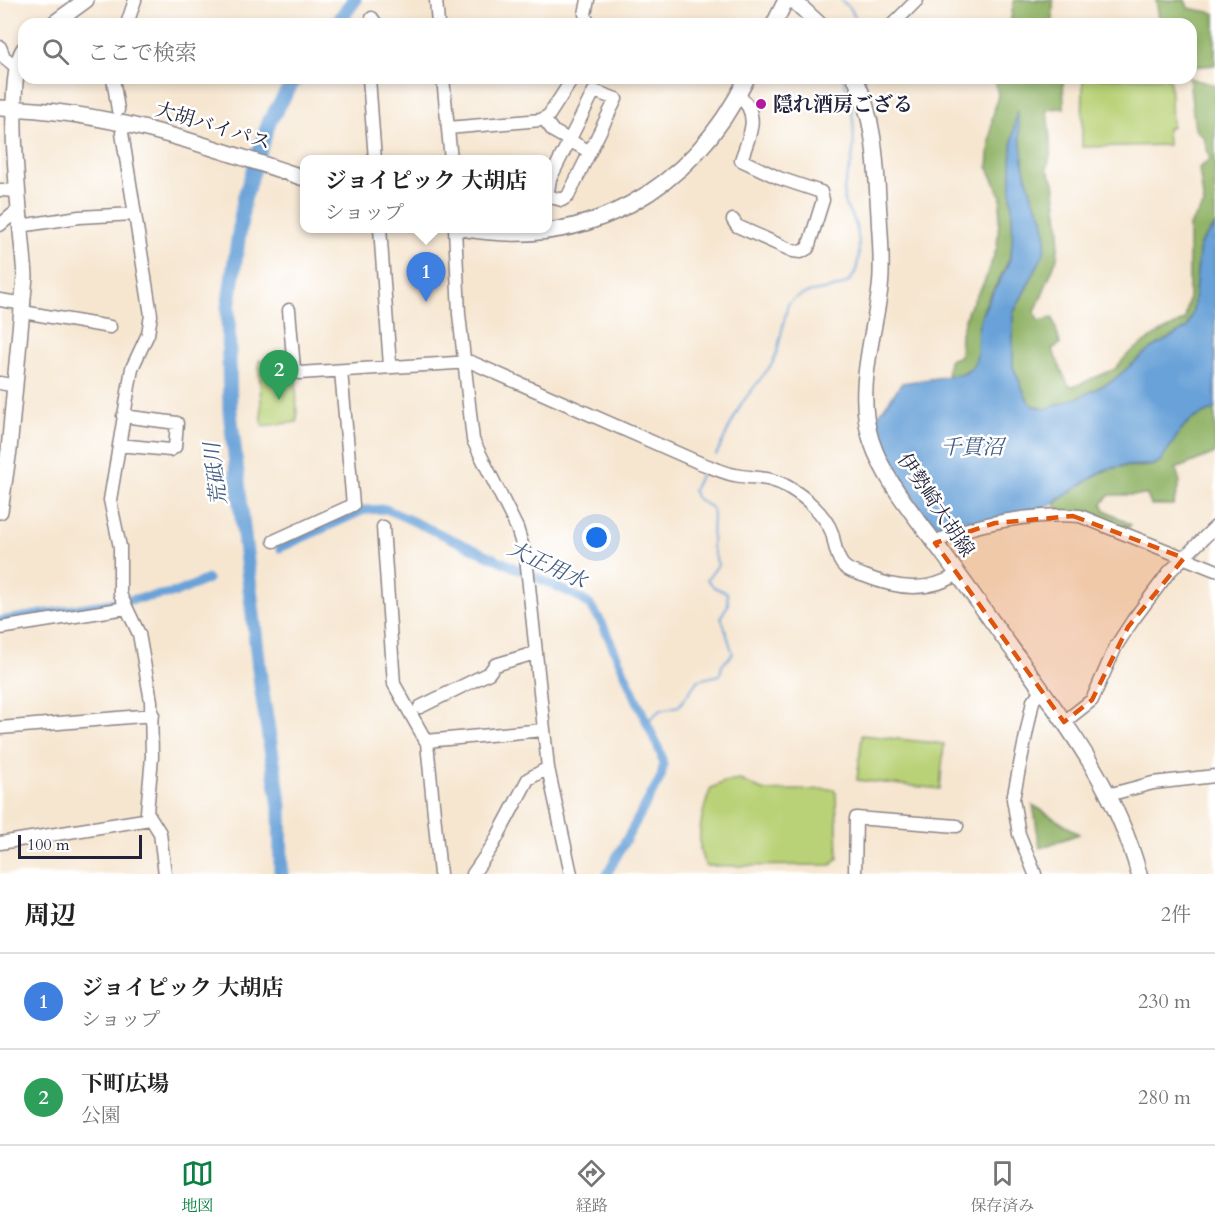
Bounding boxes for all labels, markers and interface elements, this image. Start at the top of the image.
search box [18,18,1197,84]
icon: search [39,35,72,68]
text: ここで検索 [87,38,197,68]
place label: 隠れ酒房ござる [773,91,913,118]
street label: 大胡バイパス [152,96,274,156]
marker: 隠れ酒房ござる [754,97,768,111]
popup [300,155,552,233]
text: ジョイピック 大胡店 [325,166,527,196]
text: ショップ [325,199,404,226]
pin: 1 [406,252,446,302]
pin: 2 [260,350,298,400]
water label: 千貫沼 [941,433,1006,462]
water label: 荒砥川 [198,439,234,507]
street label: 伊勢崎大胡線 [891,448,981,562]
your location [582,523,611,552]
water label: 大正用水 [503,534,593,597]
scale bar [18,832,142,860]
text: 100 m [27,834,69,856]
text: 周辺 [24,898,76,933]
text: 2件 [1161,901,1191,928]
text: ジョイピック 大胡店 [81,973,284,1003]
text: 1 [38,988,49,1015]
text: 230 m [1138,988,1191,1015]
text: ショップ [81,1006,161,1033]
text: 下町広場 [81,1069,169,1099]
text: 2 [38,1084,49,1111]
text: 280 m [1138,1084,1191,1111]
text: 公園 [81,1102,121,1129]
tab: 地図 [181,1157,214,1217]
tab: 経路 [575,1157,608,1217]
tab: 保存済み [970,1157,1034,1217]

